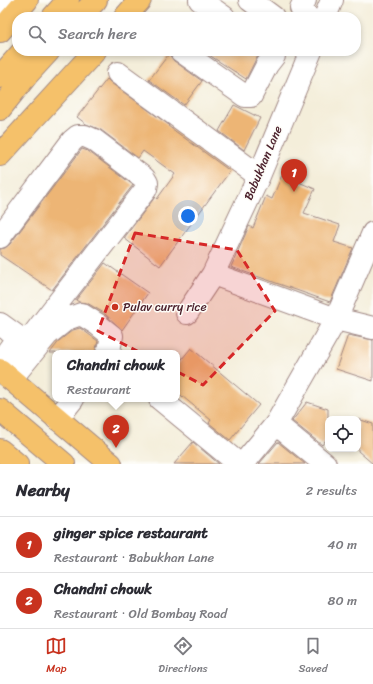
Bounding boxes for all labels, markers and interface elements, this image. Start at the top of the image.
search box [12,12,361,56]
text: Search here [58,21,137,47]
icon: search [26,23,48,45]
street label: Babukhan Lane [237,122,289,204]
pin: 1 [281,159,307,192]
your location [178,206,198,226]
place label: Pulav curry rice [123,296,207,318]
marker: Pulav curry rice [110,302,120,312]
popup [52,350,180,402]
text: Chandni chowk [67,352,165,378]
text: Restaurant [67,378,131,401]
pin: 2 [103,415,129,448]
map controls [325,416,361,452]
button: locate [325,416,361,452]
text: Nearby [16,475,70,505]
text: 2 results [306,479,357,502]
text: ginger spice restaurant [54,520,208,546]
text: 1 [26,533,32,556]
text: 40 m [327,533,357,556]
text: Restaurant · Babukhan Lane [54,546,214,569]
text: Chandni chowk [54,576,152,602]
text: 2 [25,589,33,612]
text: 80 m [328,589,357,612]
text: Restaurant · Old Bombay Road [54,602,227,625]
tab: Map [45,635,67,678]
tab: Directions [158,635,208,678]
tab: Saved [299,635,328,678]

